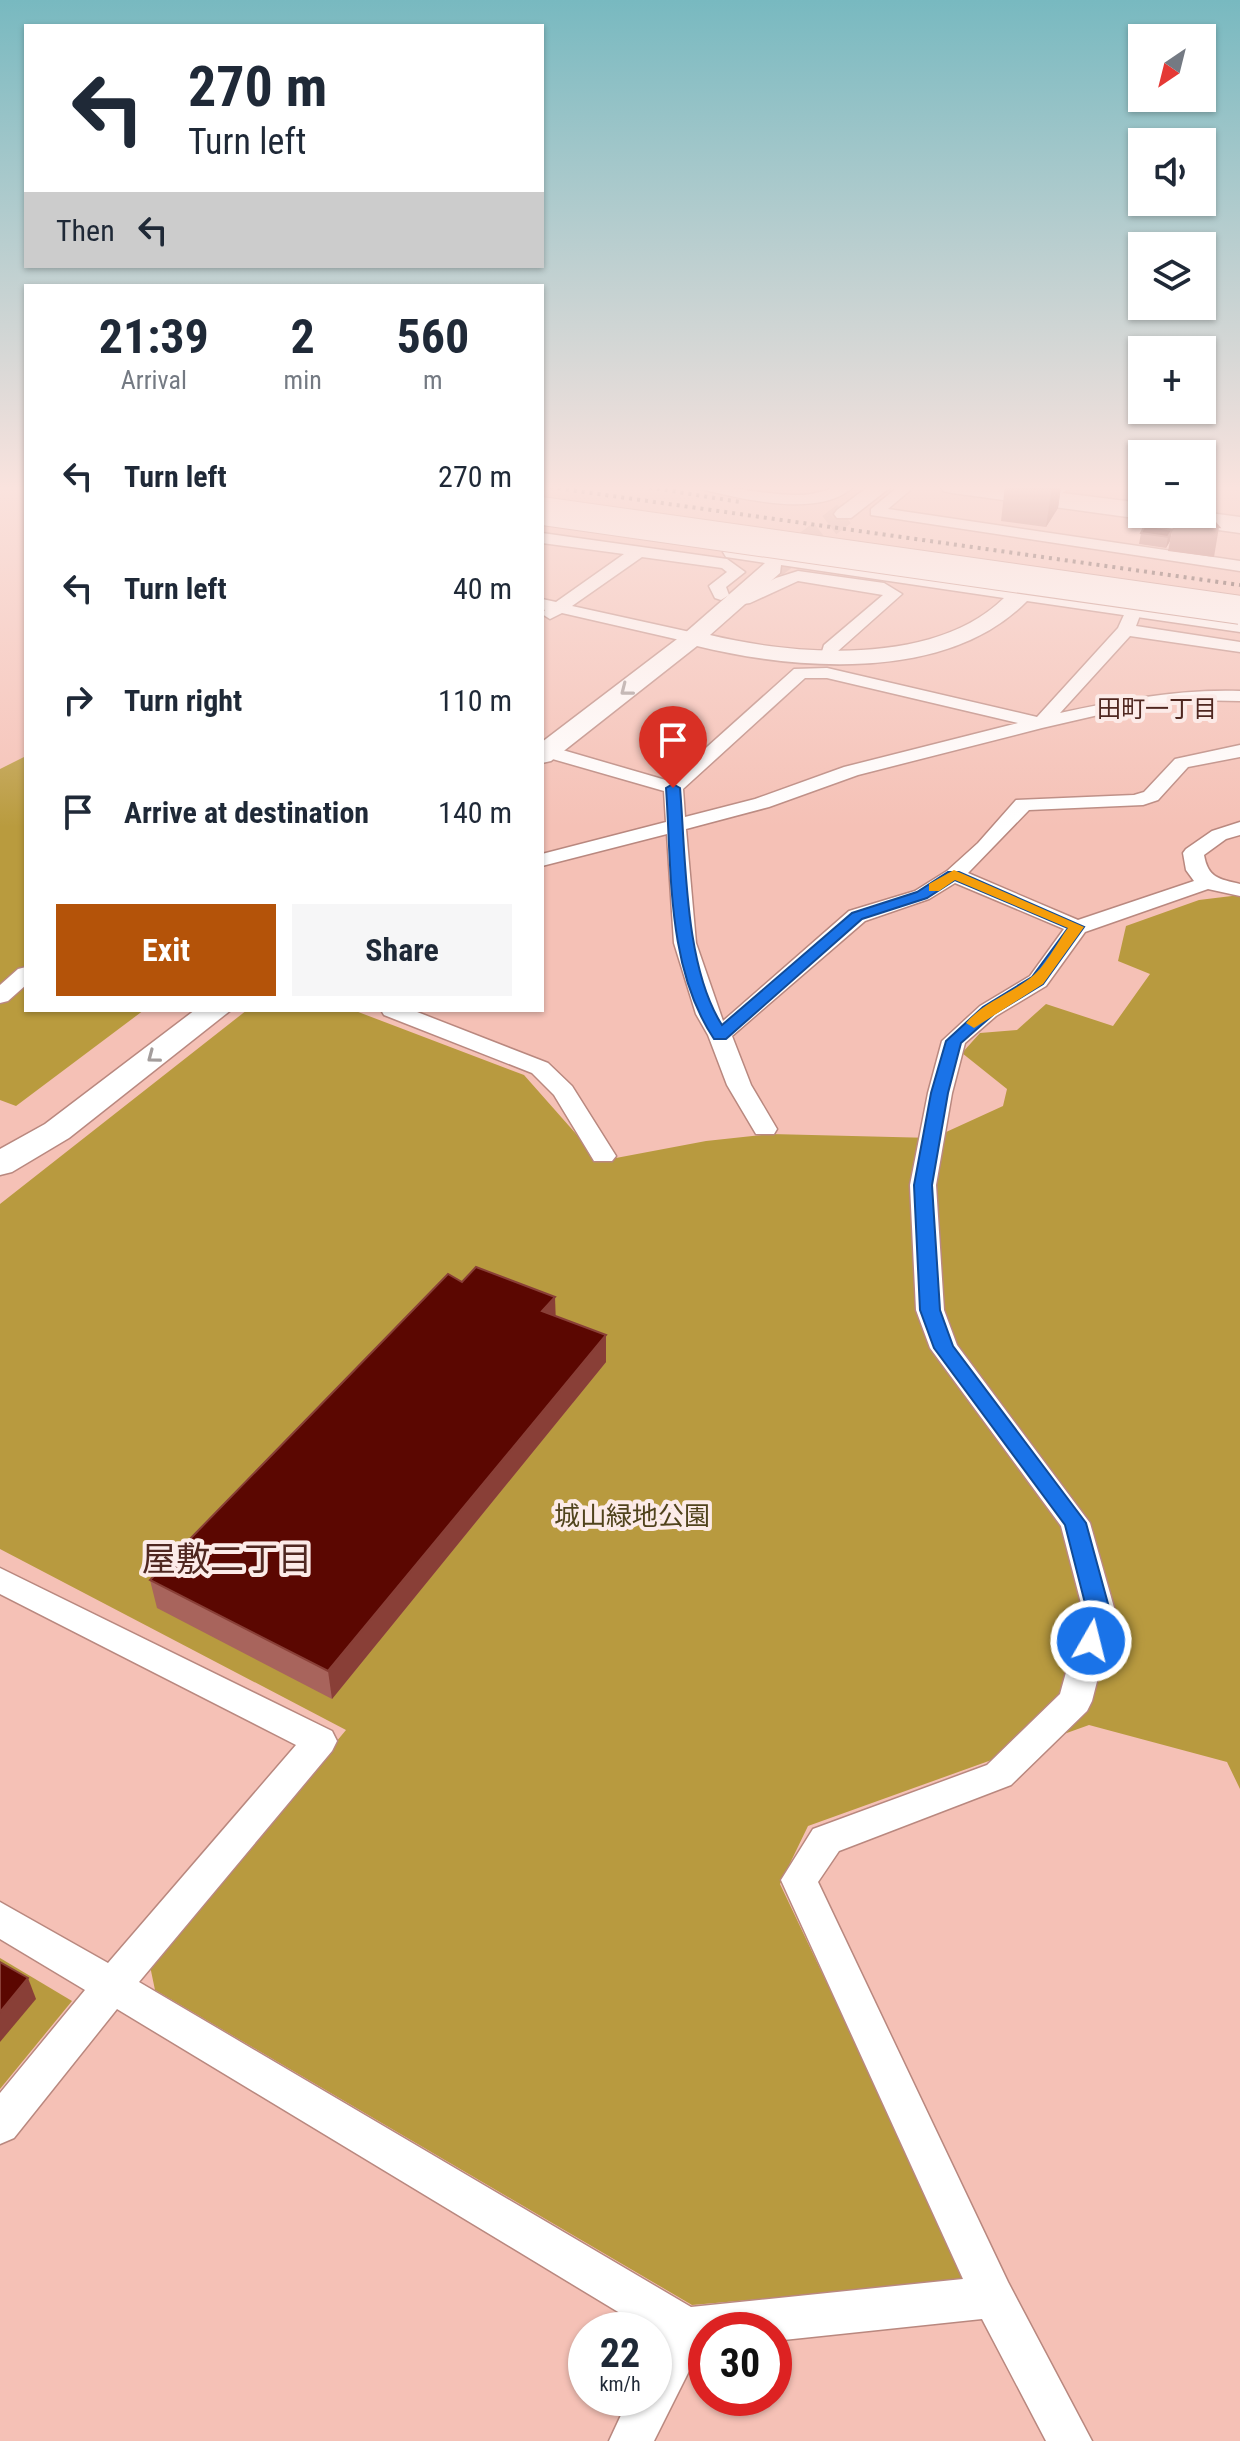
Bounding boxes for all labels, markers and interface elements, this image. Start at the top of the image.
north arrow [1128,24,1216,112]
map controls [1128,24,1216,528]
text: 270 m [188,54,327,120]
icon: left [56,56,160,160]
text: Turn left [188,121,306,163]
button: sound [1128,128,1216,216]
icon: left [131,208,175,252]
text: Then [56,213,115,248]
button: layers [1128,232,1216,320]
text: 21:39 [99,308,209,365]
text: 2 [291,308,315,365]
text: 560 [396,308,469,365]
button: + [1128,336,1216,424]
text: Arrival [121,365,187,395]
text: min [284,365,322,395]
text: m [423,365,443,395]
button: − [1128,440,1216,528]
icon: left [56,454,100,498]
text: Turn left [124,459,227,494]
text: 270 m [438,459,512,494]
icon: left [56,566,100,610]
text: Turn left [124,571,227,606]
text: 40 m [453,571,512,606]
icon: right [56,678,100,722]
one-way arrow [620,680,635,694]
text: Turn right [124,683,242,718]
text: 110 m [438,683,512,718]
district label: 田町一丁目 [1097,695,1217,723]
pin [639,706,707,788]
icon: arrive [651,718,695,762]
icon: arrive [56,790,100,834]
text: Arrive at destination [124,795,369,830]
text: 140 m [438,795,512,830]
button: Exit [56,904,276,996]
button: Share [292,904,512,996]
one-way arrow [147,1048,162,1062]
park label: 城山緑地公園 [554,1501,710,1531]
district label: 屋敷二丁目 [142,1539,312,1579]
position arrow [1049,1599,1133,1683]
speed limit sign: 30 [688,2312,792,2416]
text: 22 [600,2330,640,2377]
text: km/h [599,2372,641,2396]

